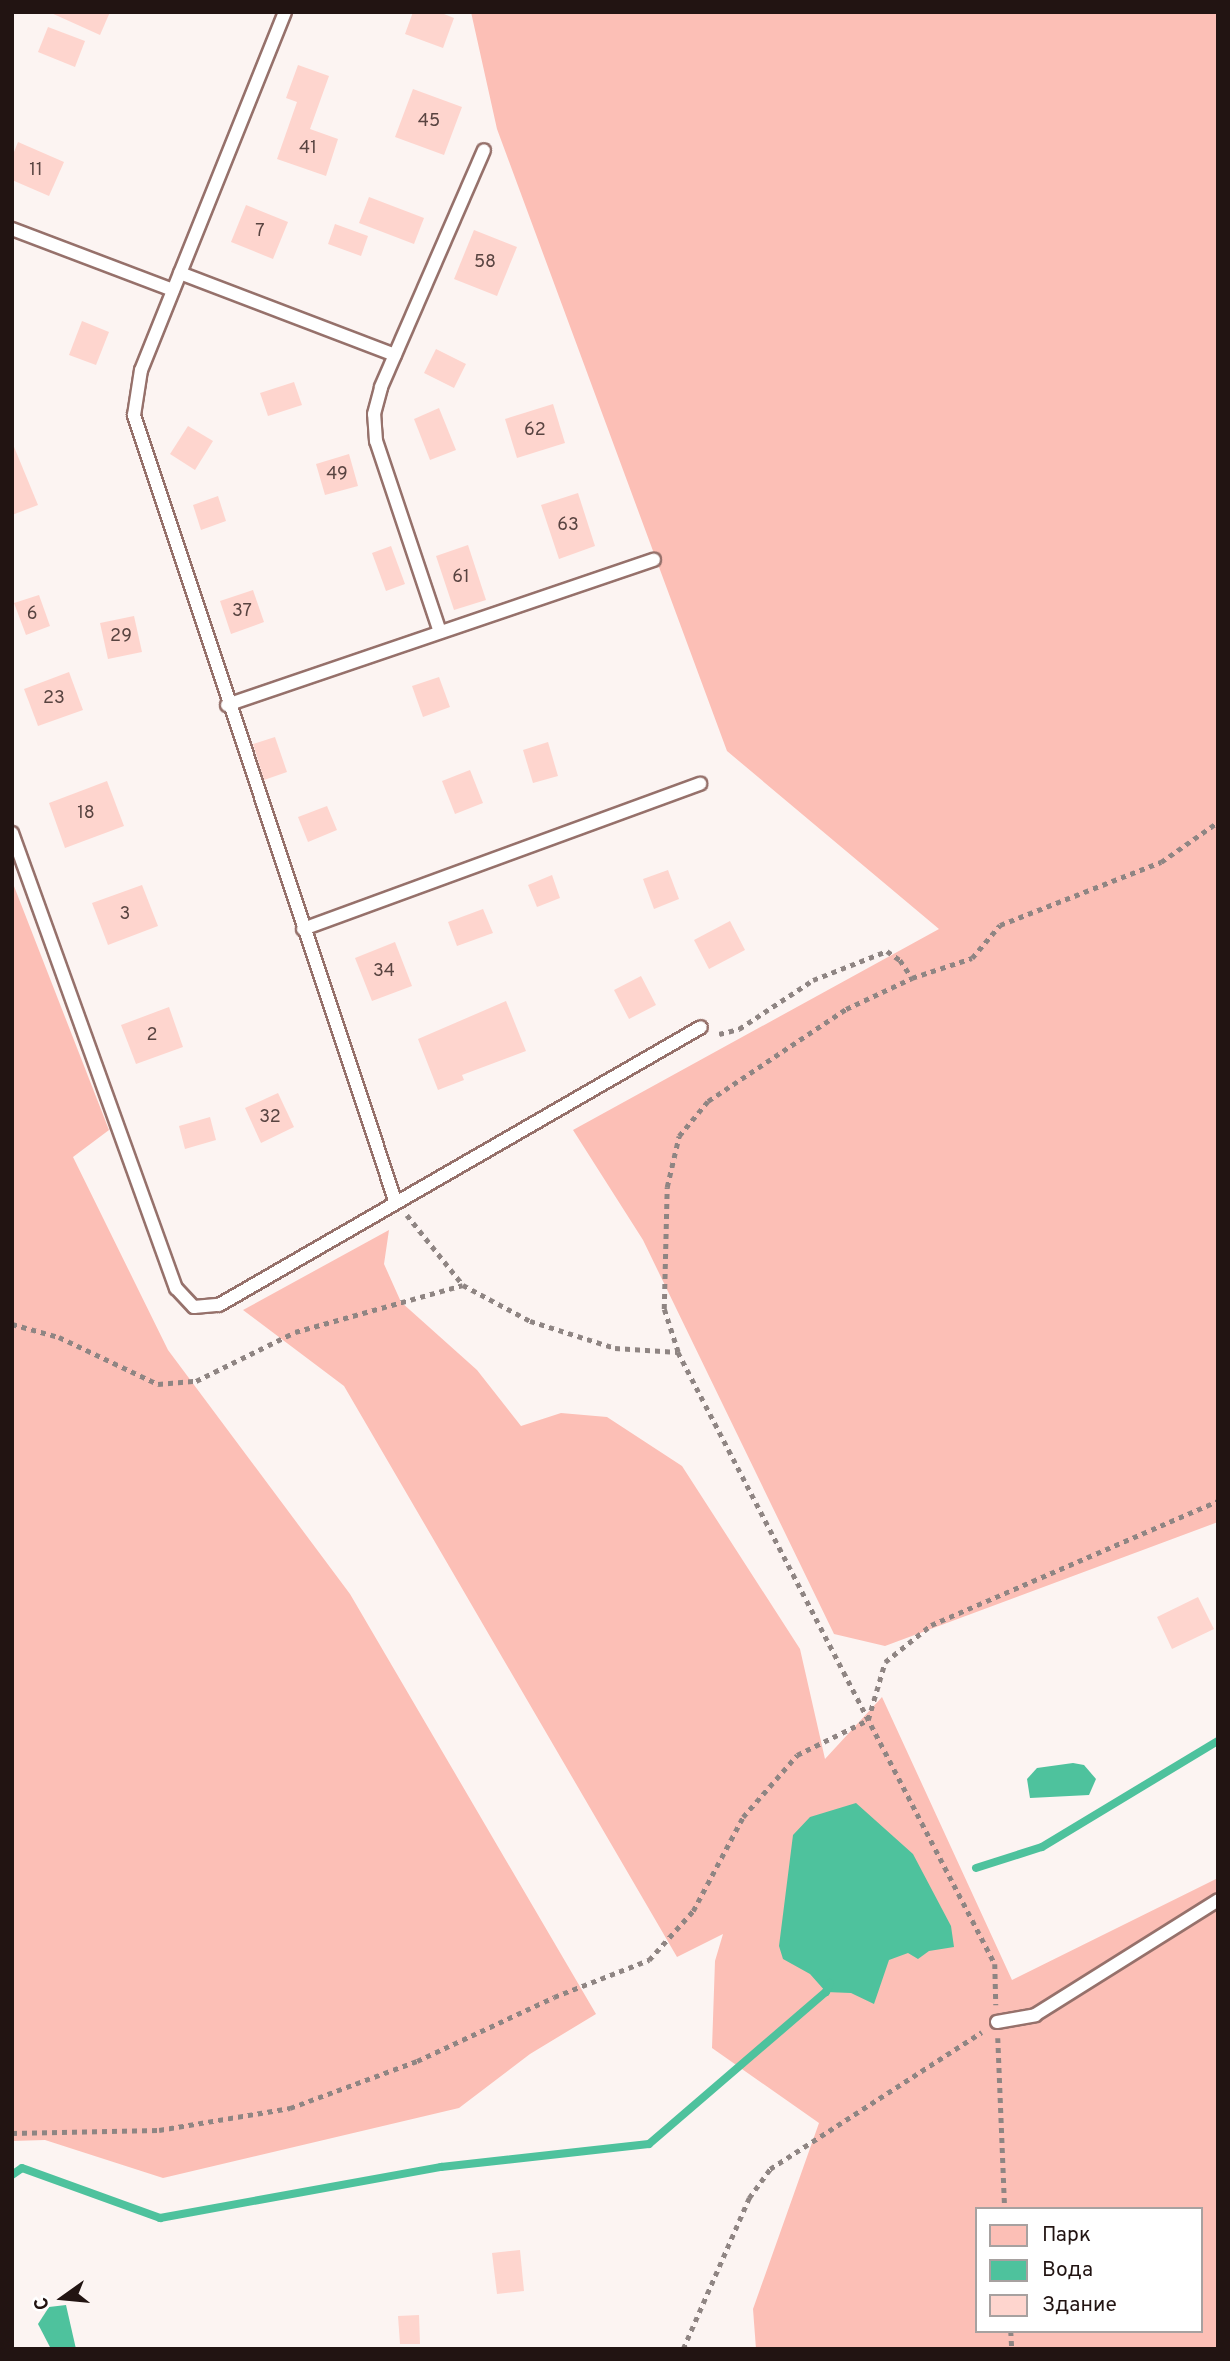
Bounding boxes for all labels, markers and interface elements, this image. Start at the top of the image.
house number: 45 [418,111,440,133]
house number: 41 [299,138,317,160]
house number: 11 [29,160,43,182]
house number: 7 [255,221,265,243]
house number: 58 [474,252,496,274]
house number: 62 [524,420,546,442]
house number: 49 [326,464,348,486]
house number: 63 [557,515,579,537]
house number: 61 [452,567,470,589]
house number: 37 [232,601,252,623]
house number: 6 [27,604,37,626]
house number: 29 [110,626,132,648]
house number: 23 [43,688,65,710]
house number: 18 [77,803,95,825]
house number: 3 [120,904,130,926]
house number: 34 [373,961,395,983]
house number: 2 [146,1025,158,1047]
house number: 32 [259,1107,281,1129]
legend [974,2207,1202,2333]
text: Парк [1042,2222,1091,2249]
text: Вода [1042,2257,1093,2284]
north arrow [28,2263,98,2333]
text: Здание [1042,2292,1117,2319]
text: С [30,2294,56,2312]

